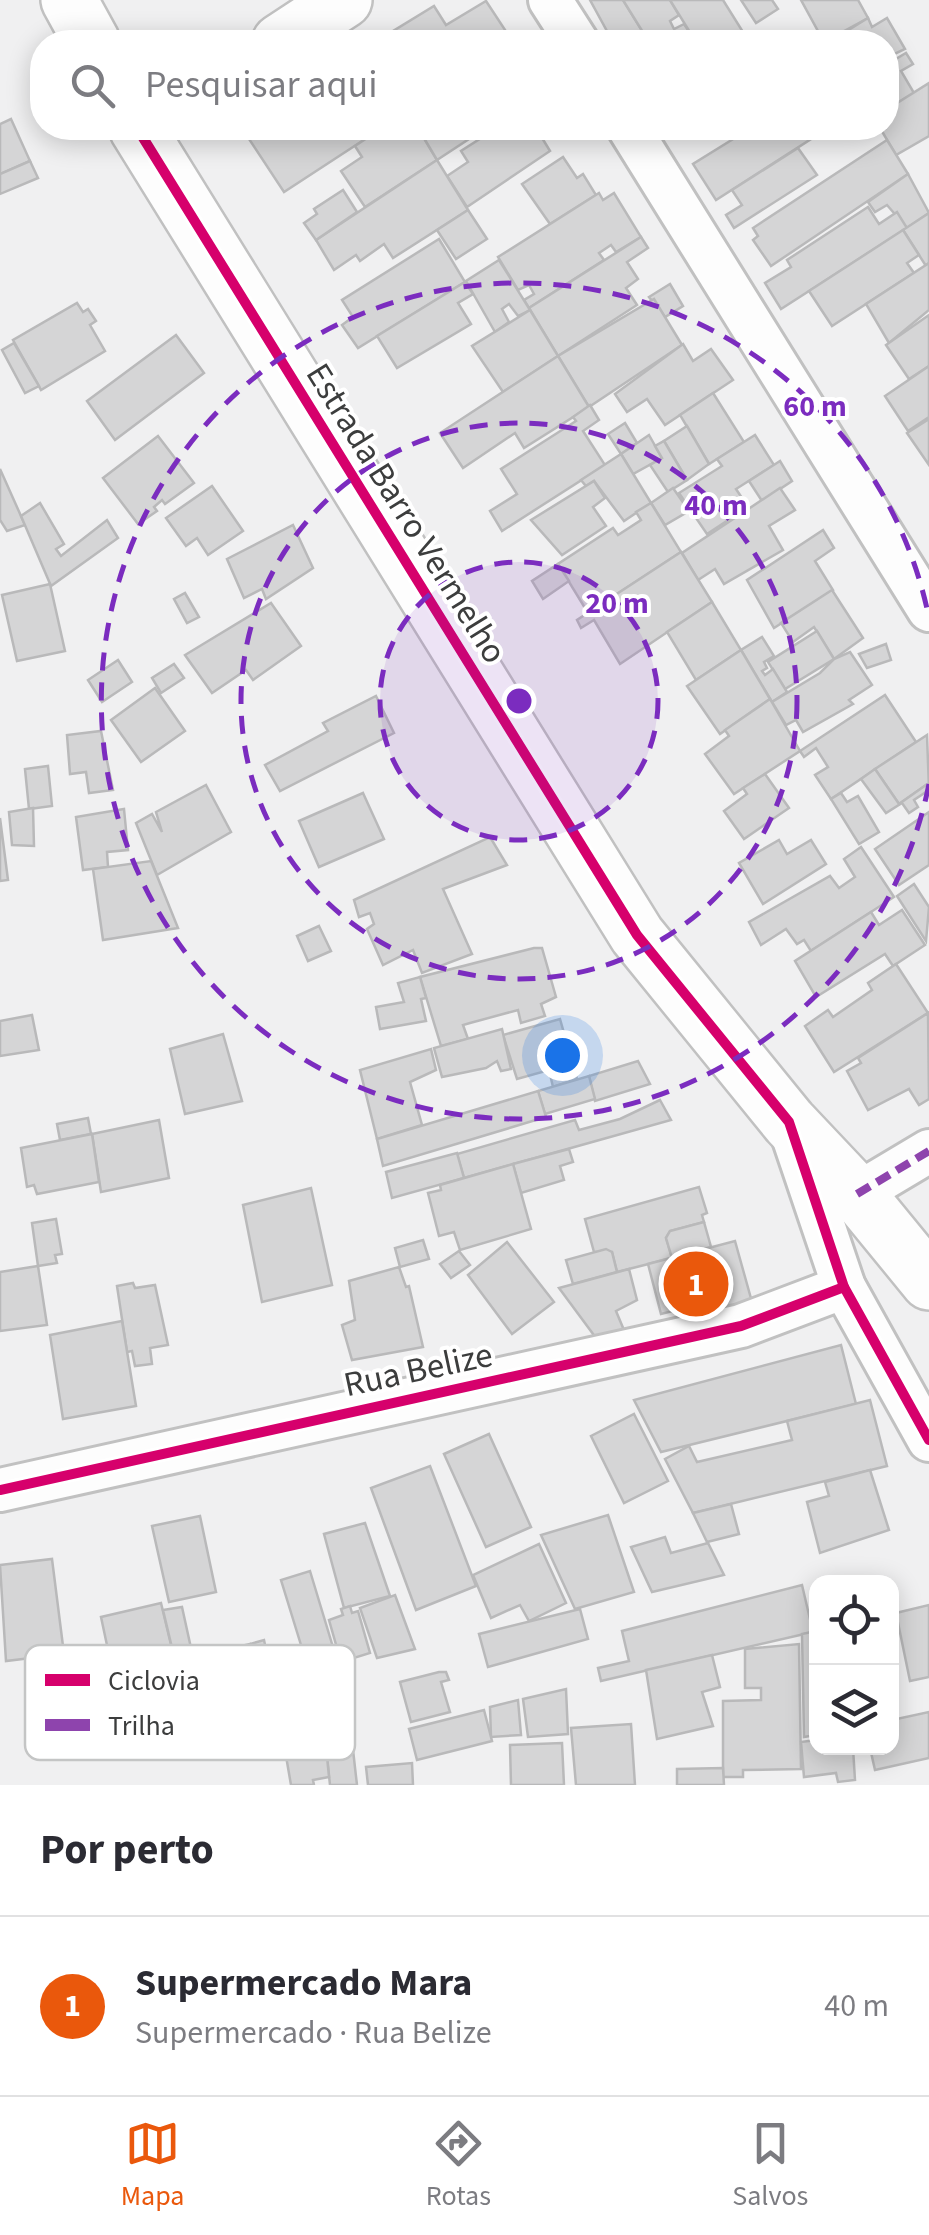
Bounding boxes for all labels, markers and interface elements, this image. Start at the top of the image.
search box [30,30,899,140]
icon: search [65,58,120,113]
text: Pesquisar aqui [145,58,378,112]
street label: Estrada Barro Vermelho [293,354,519,673]
text: 60 m [783,385,847,428]
text: 40 m [684,484,748,527]
text: 20 m [585,582,649,625]
centre of rings [501,683,537,719]
your location [537,1030,588,1081]
pin: 1 [664,1246,728,1322]
street label: Rua Belize [339,1330,497,1410]
map controls [809,1575,899,1755]
button: locate [809,1575,899,1665]
legend [25,1645,355,1760]
text: Ciclovia [108,1661,200,1701]
button: layers [809,1665,899,1755]
text: Trilha [108,1706,175,1746]
text: Por perto [40,1820,214,1880]
text: Supermercado Mara [135,1956,472,2010]
text: 1 [64,1983,81,2029]
text: 40 m [824,1983,889,2029]
text: Supermercado · Rua Belize [135,2010,492,2056]
tab: Mapa [121,2116,184,2216]
tab: Rotas [426,2116,491,2216]
tab: Salvos [732,2116,808,2216]

